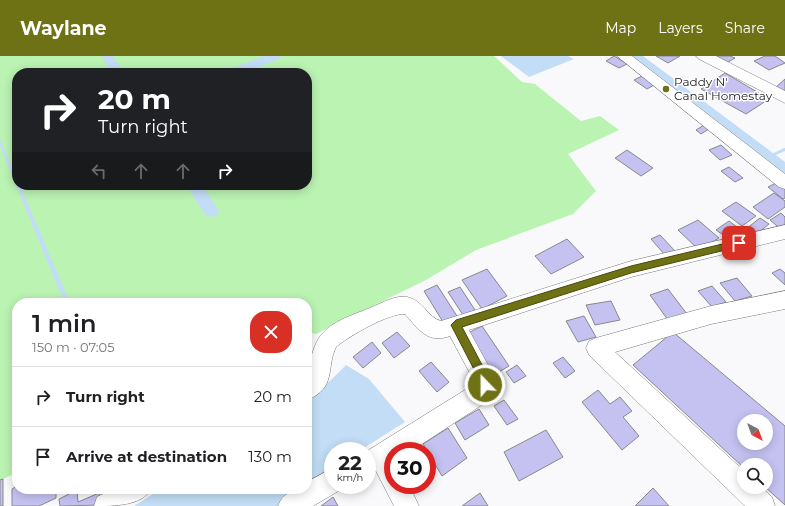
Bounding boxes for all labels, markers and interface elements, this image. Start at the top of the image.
text: Waylane [20,17,107,40]
text: Map [605,19,636,37]
text: Layers [658,19,703,37]
text: Share [725,19,765,37]
place label: Paddy N' Canal Homestay [674,74,773,103]
text: 20 m [98,82,171,116]
icon: right [32,84,84,136]
marker: Paddy N' Canal Homestay [661,84,671,94]
text: Turn right [98,116,188,138]
icon: left [88,160,110,182]
icon: ahead [130,160,152,182]
icon: ahead [172,160,194,182]
icon: right [214,160,236,182]
pin [722,226,756,260]
icon: arrive [728,232,750,254]
text: 1 min [32,309,96,338]
button: close [250,311,292,353]
text: 150 m · 07:05 [32,339,115,355]
position arrow [464,364,506,406]
icon: right [32,386,54,408]
text: Turn right [66,387,145,406]
text: 20 m [254,387,292,406]
north arrow [737,414,773,450]
map controls [737,414,773,494]
speed limit sign: 30 [384,442,436,494]
icon: arrive [32,446,54,468]
text: Arrive at destination [66,447,227,466]
text: 130 m [248,447,292,466]
text: 22 [338,451,362,475]
button: search [737,458,773,494]
text: km/h [337,471,363,484]

